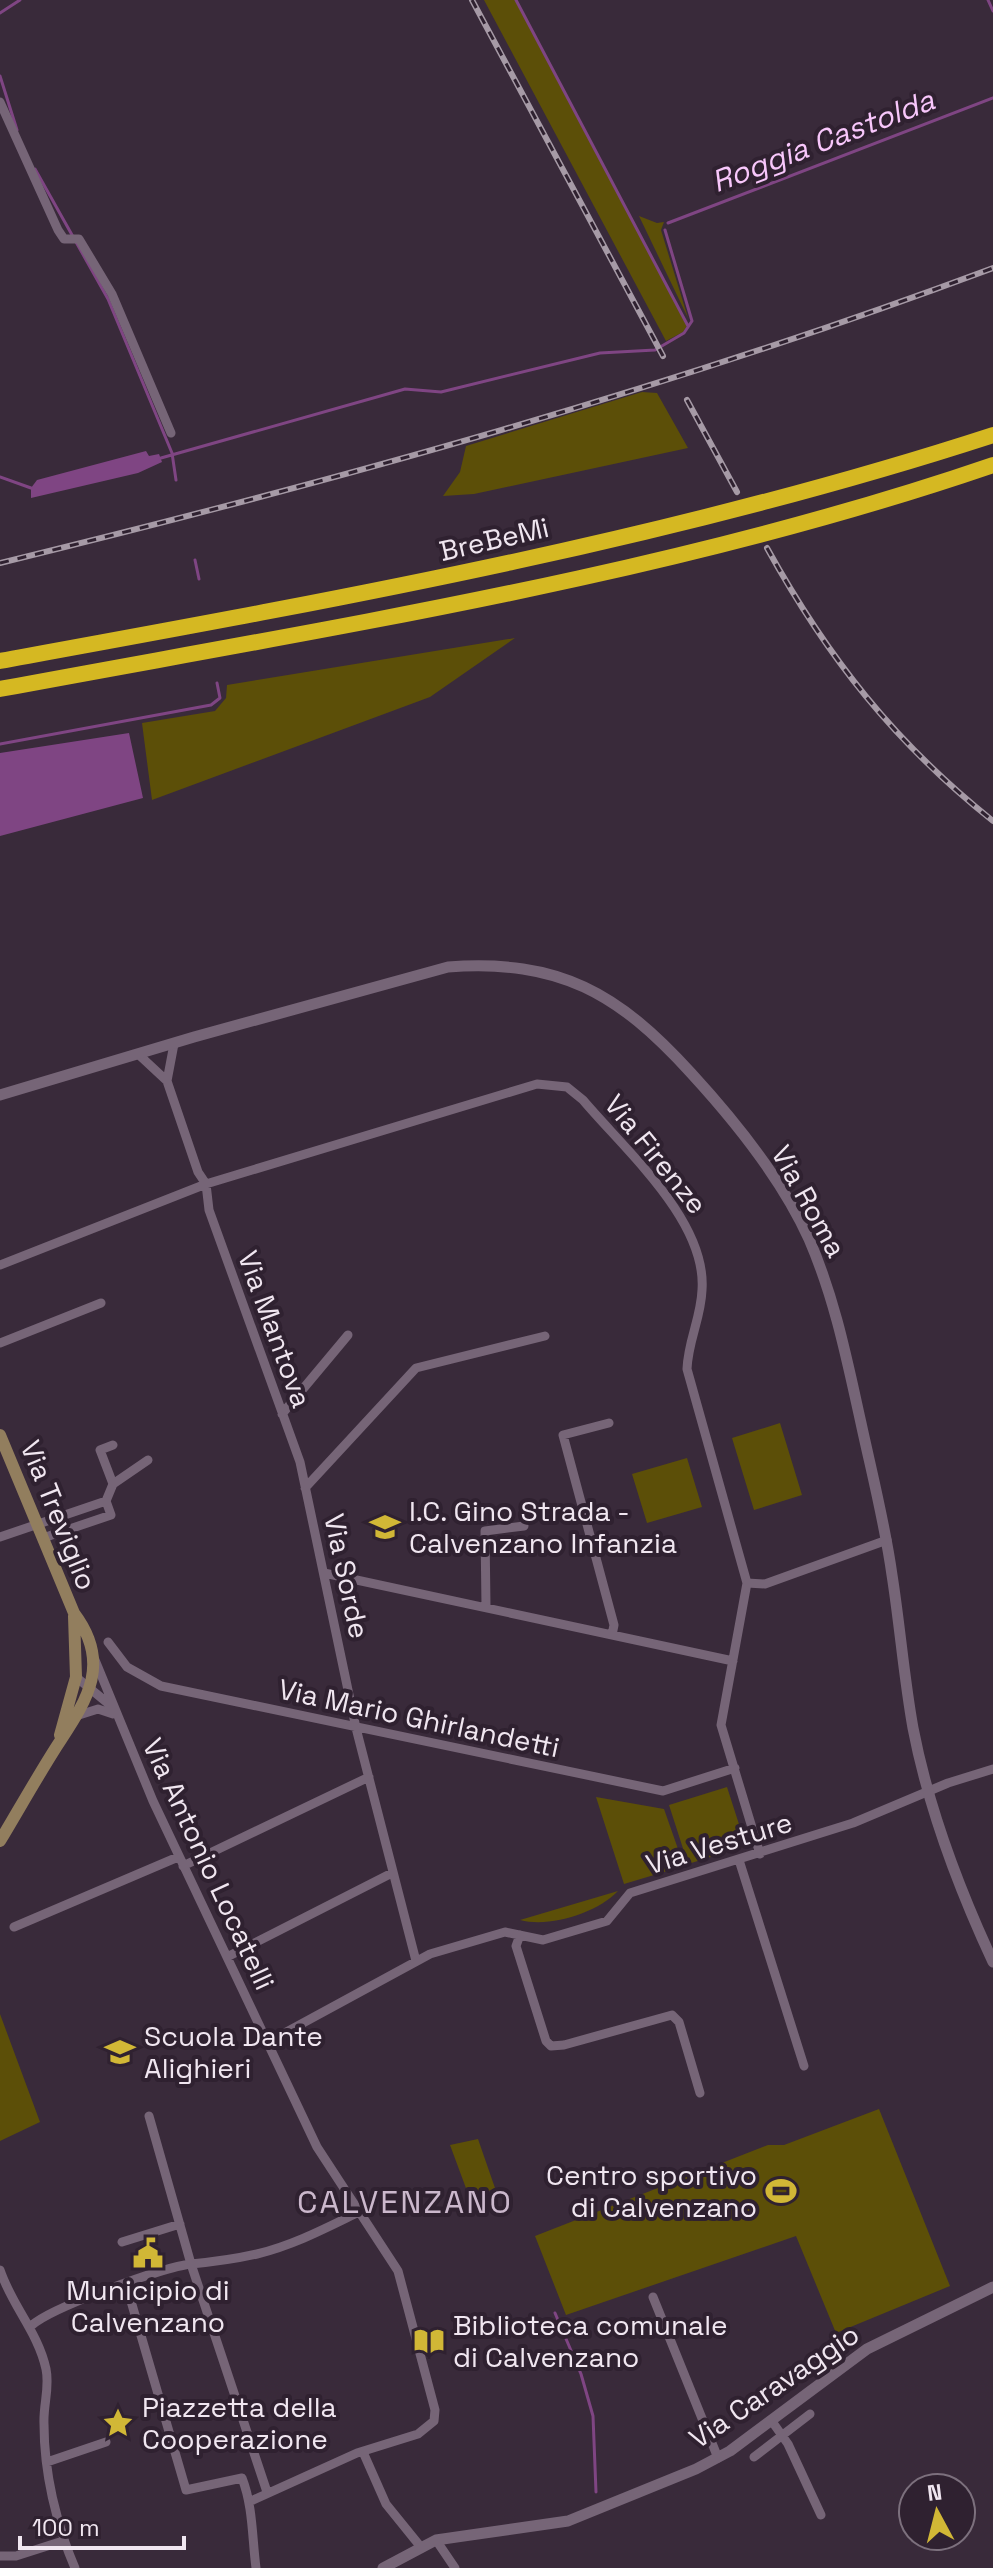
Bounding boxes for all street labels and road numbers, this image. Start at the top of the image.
street label: BreBeMi [436,509,552,569]
street label: Via Firenze [597,1087,715,1221]
street label: Via Roma [764,1139,854,1263]
street label: Via Mantova [230,1246,320,1412]
street label: Via Treviglio [13,1435,105,1595]
street label: Via Sorde [316,1510,378,1642]
street label: Via Mario Ghirlandetti [275,1671,563,1765]
street label: Via Antonio Locatelli [135,1732,283,1996]
street label: Via Vesture [642,1804,796,1882]
street label: Via Caravaggio [682,2316,866,2456]

